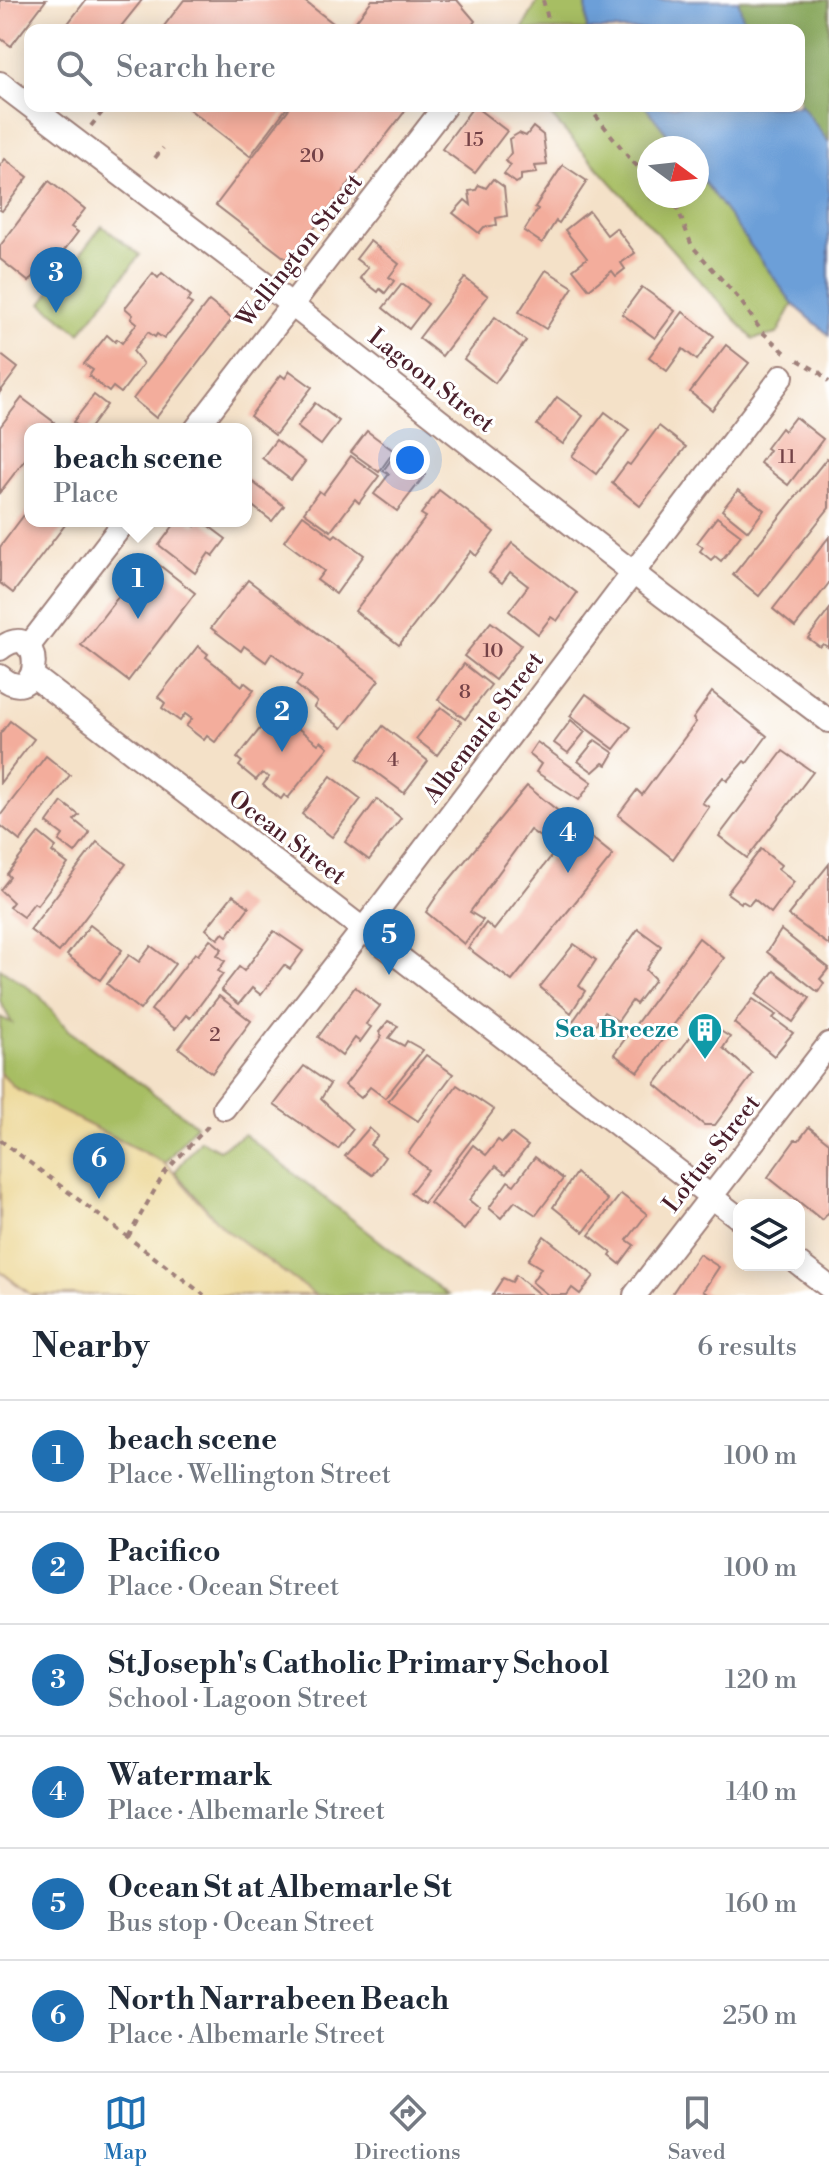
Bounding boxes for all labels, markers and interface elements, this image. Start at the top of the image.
search box [24,24,805,112]
icon: search [52,46,96,90]
text: Search here [116,49,276,87]
house number: 15 [464,128,484,153]
north arrow [637,136,709,208]
house number: 20 [300,144,324,169]
street label: Wellington Street [230,168,370,335]
pin: 3 [30,247,82,313]
street label: Lagoon Street [362,322,500,440]
popup [24,423,252,527]
text: beach scene [53,440,223,478]
your location [390,440,430,480]
house number: 11 [778,445,796,470]
text: Place [53,478,118,510]
pin: 1 [112,553,164,619]
house number: 10 [482,639,504,664]
street label: Albemarle Street [417,646,551,810]
house number: 8 [459,680,471,705]
pin: 2 [256,686,308,752]
house number: 4 [387,748,399,773]
street label: Ocean Street [222,784,352,892]
pin: 4 [542,807,594,873]
pin: 5 [363,909,415,975]
building icon: Sea Breeze [686,1011,724,1061]
place label: Sea Breeze [556,1015,679,1045]
house number: 2 [209,1023,221,1048]
street label: Loftus Street [657,1089,768,1219]
pin: 6 [73,1133,125,1199]
map controls [733,1199,805,1271]
button: layers [733,1199,805,1271]
text: Nearby [32,1326,150,1368]
text: 6 results [697,1331,797,1363]
text: beach scene [108,1421,277,1459]
text: 1 [52,1440,64,1472]
text: 100 m [724,1440,797,1472]
text: Place · Wellington Street [108,1459,391,1491]
text: Pacifico [108,1533,221,1571]
text: 2 [50,1552,66,1584]
text: 100 m [724,1552,797,1584]
text: Place · Ocean Street [108,1571,339,1603]
text: St Joseph's Catholic Primary School [108,1645,609,1683]
text: 3 [50,1664,66,1696]
text: 120 m [725,1664,797,1696]
text: School · Lagoon Street [108,1683,368,1715]
text: Watermark [108,1757,271,1795]
text: 4 [49,1776,67,1808]
text: 140 m [726,1776,797,1808]
text: Place · Albemarle Street [108,1795,385,1827]
text: Ocean St at Albemarle St [108,1869,452,1907]
text: 5 [50,1888,66,1920]
text: 160 m [726,1888,797,1920]
text: Bus stop · Ocean Street [108,1907,374,1939]
text: North Narrabeen Beach [108,1981,449,2019]
text: 6 [50,2000,66,2032]
text: 250 m [722,2000,797,2032]
text: Place · Albemarle Street [108,2019,385,2051]
tab: Map [104,2091,148,2166]
tab: Directions [355,2091,461,2166]
tab: Saved [668,2091,725,2166]

